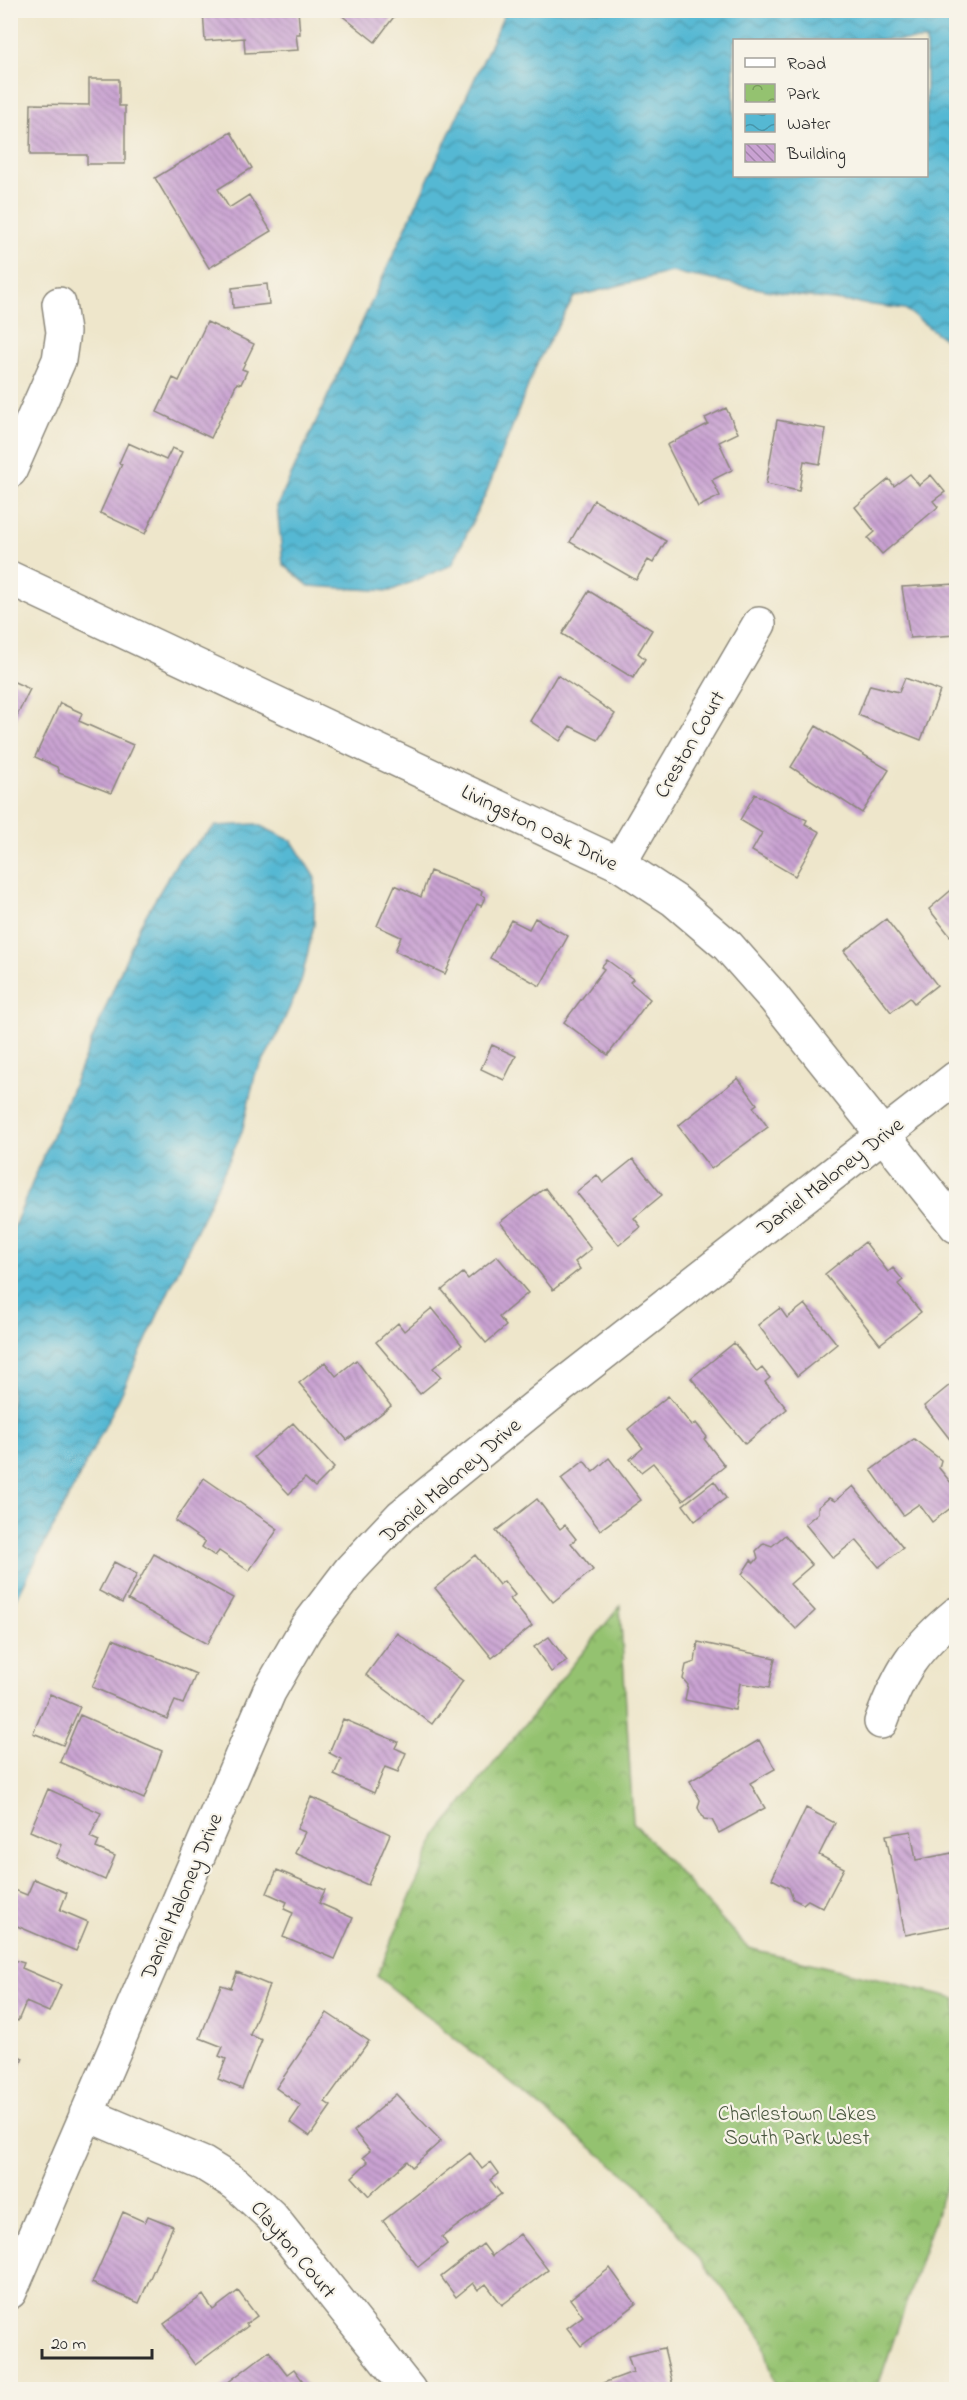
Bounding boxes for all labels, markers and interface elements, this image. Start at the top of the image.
legend [733,39,928,177]
text: Road [787,52,826,78]
text: Park [787,82,820,108]
text: Water [787,112,831,138]
text: Building [786,142,846,169]
street label: Creston Court [648,686,734,804]
street label: Livingston Oak Drive [455,778,623,882]
street label: Daniel Maloney Drive [751,1111,912,1246]
street label: Daniel Maloney Drive [373,1411,530,1553]
street label: Daniel Maloney Drive [134,1808,234,1986]
park label: Charlestown Lakes South Park West [718,2100,876,2154]
street label: Clayton Court [241,2195,342,2307]
scale bar [42,2322,152,2360]
text: 20 m [51,2332,86,2358]

